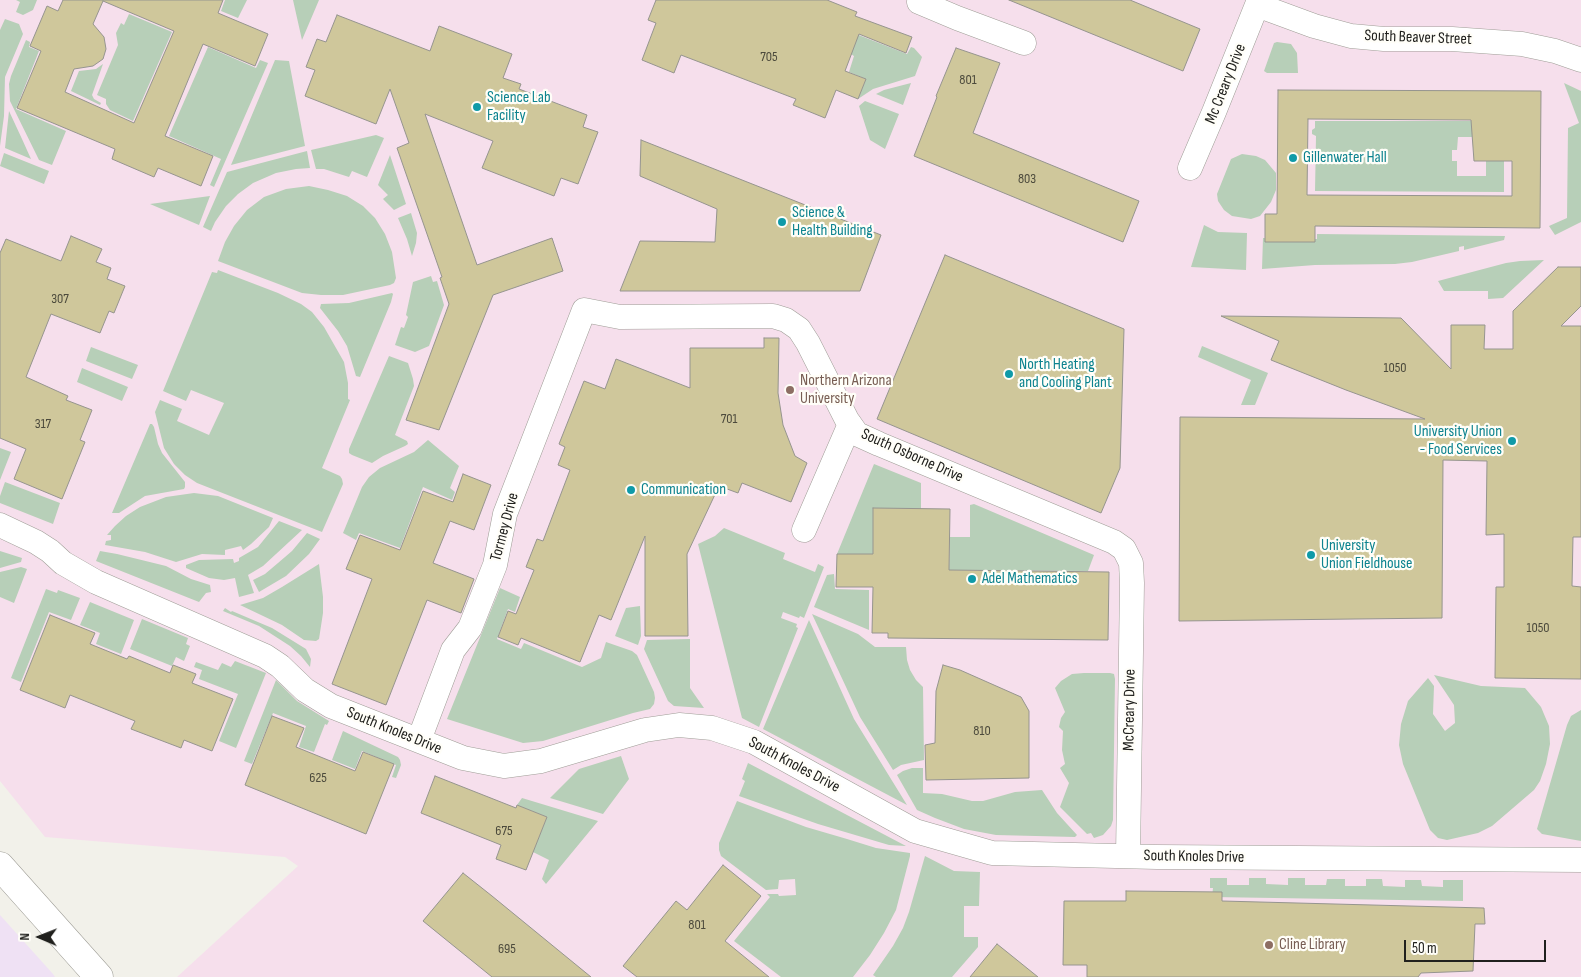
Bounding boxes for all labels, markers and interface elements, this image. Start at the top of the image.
street label: South Beaver Street [1364,27,1472,49]
street label: Mc Creary Drive [1201,41,1251,127]
house number: 705 [760,49,778,65]
house number: 801 [959,72,977,88]
place label: Science Lab Facility [487,88,551,126]
marker: Science Lab Facility [471,101,483,113]
place label: Gillenwater Hall [1303,148,1387,168]
marker: Gillenwater Hall [1287,152,1299,164]
house number: 803 [1018,171,1036,187]
place label: Science & Health Building [792,203,873,241]
marker: Science & Health Building [776,216,788,228]
house number: 307 [51,291,69,307]
place label: North Heating and Cooling Plant [1019,355,1112,393]
house number: 1050 [1383,360,1407,376]
marker: North Heating and Cooling Plant [1003,368,1015,380]
place label: Northern Arizona University [800,371,892,409]
marker: Northern Arizona University [784,384,796,396]
house number: 701 [721,411,737,427]
house number: 317 [35,416,51,432]
place label: University Union - Food Services [1414,422,1502,460]
street label: South Osborne Drive [858,425,966,487]
marker: University Union - Food Services [1506,435,1518,447]
place label: Communication [641,480,726,500]
marker: Communication [625,484,637,496]
street label: Tormey Drive [487,491,523,563]
place label: University Union Fieldhouse [1321,536,1412,574]
marker: University Union Fieldhouse [1305,549,1317,561]
place label: Adel Mathematics [982,569,1078,589]
marker: Adel Mathematics [966,573,978,585]
house number: 1050 [1526,620,1550,636]
street label: McCreary Drive [1120,669,1140,751]
street label: South Knoles Drive [344,703,444,759]
house number: 810 [973,723,991,739]
street label: South Knoles Drive [745,733,843,797]
house number: 625 [309,770,327,786]
house number: 675 [495,823,513,839]
street label: South Knoles Drive [1143,847,1245,867]
north arrow [15,912,65,962]
house number: 801 [688,917,706,933]
scale bar [1406,930,1548,962]
text: N [16,933,33,941]
place label: Cline Library [1279,935,1346,955]
marker: Cline Library [1263,939,1275,951]
text: 50 m [1412,939,1437,958]
house number: 695 [498,941,516,957]

